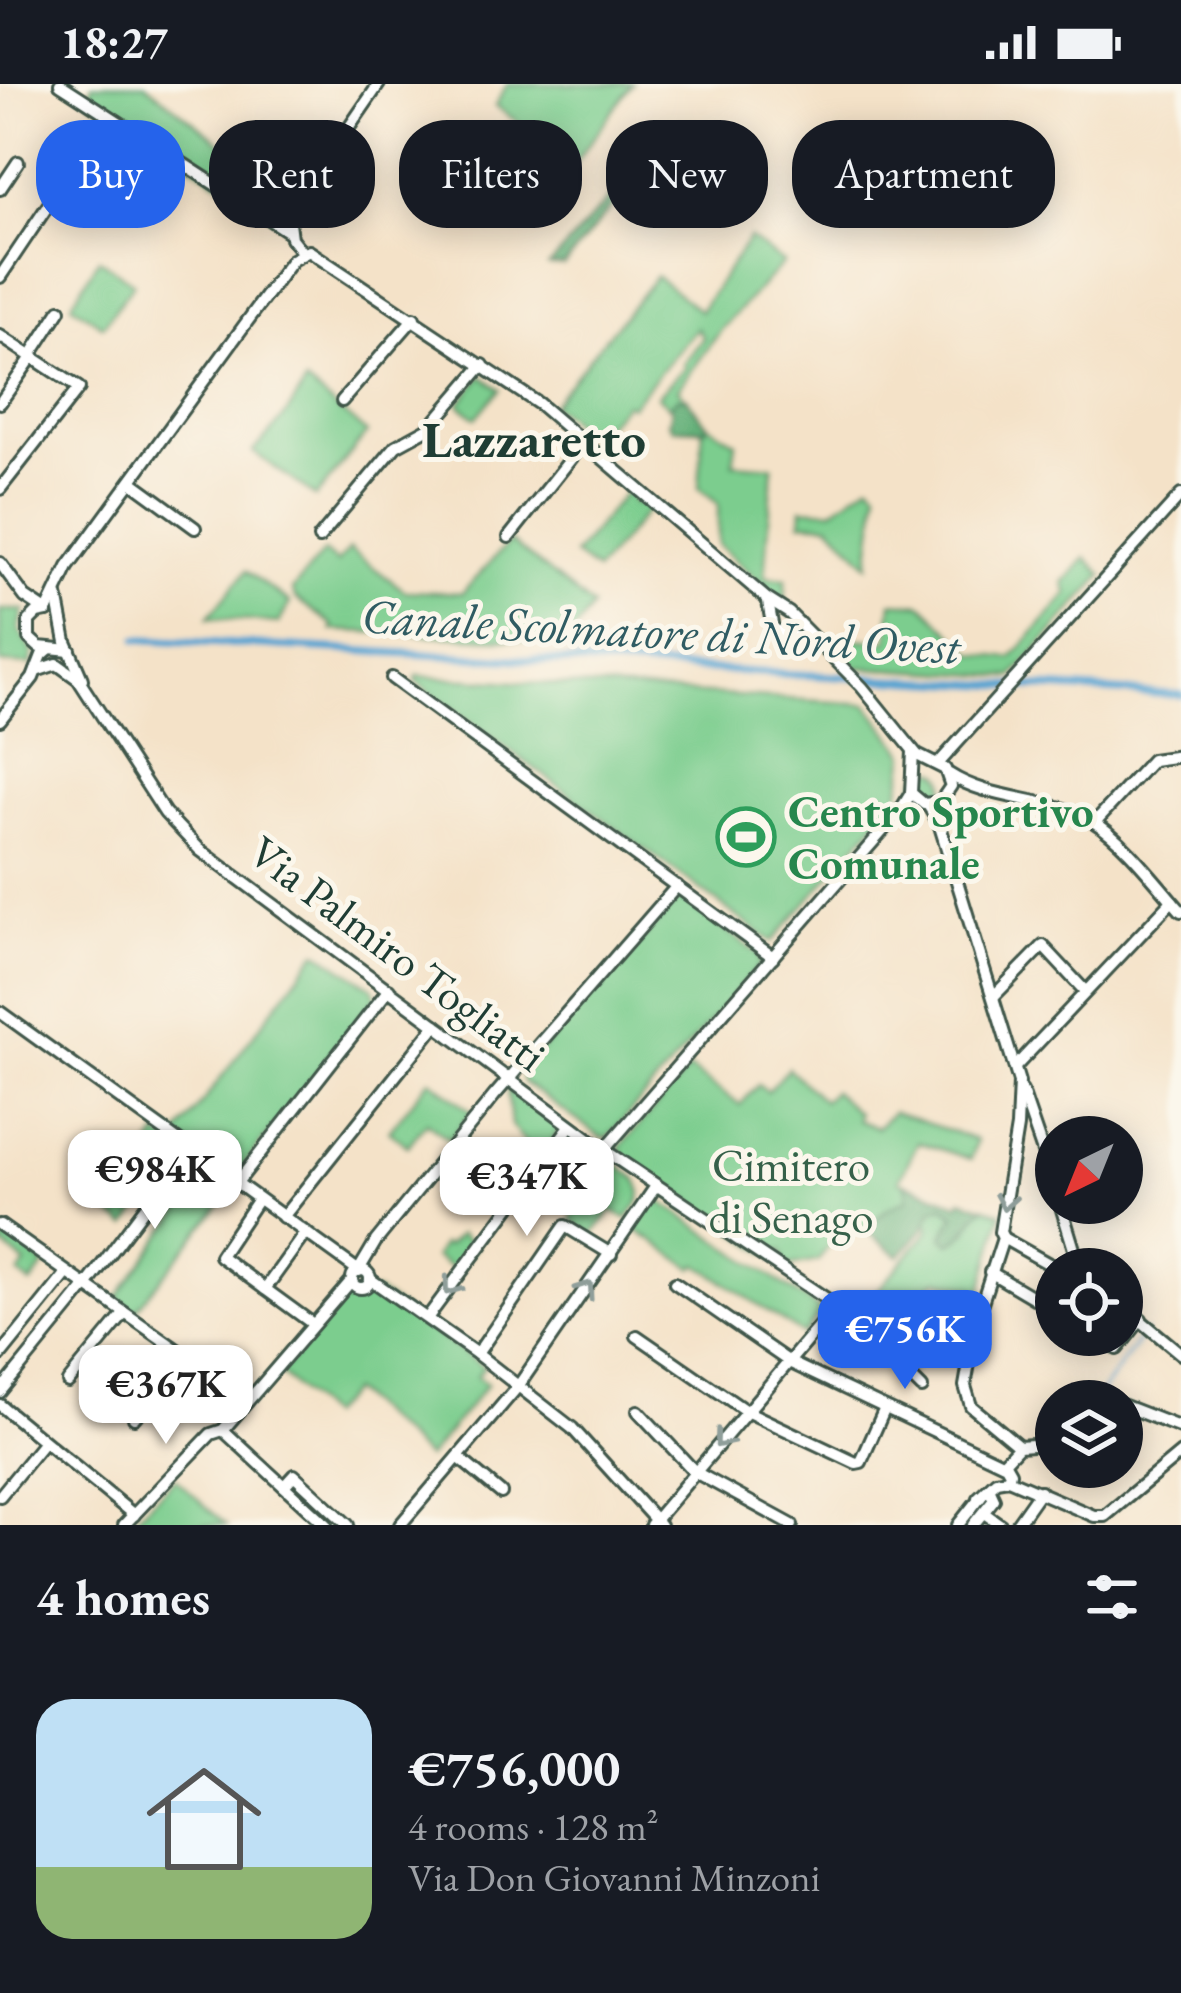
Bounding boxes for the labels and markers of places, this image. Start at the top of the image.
place label: Centro Sportivo Comunale [788,782,1094,892]
sports icon: Centro Sportivo Comunale [715,806,777,868]
pin: €984K [71,1130,239,1232]
pin: €347K [443,1137,611,1239]
pin: €756K [821,1290,989,1392]
pin: €367K [82,1345,250,1447]

